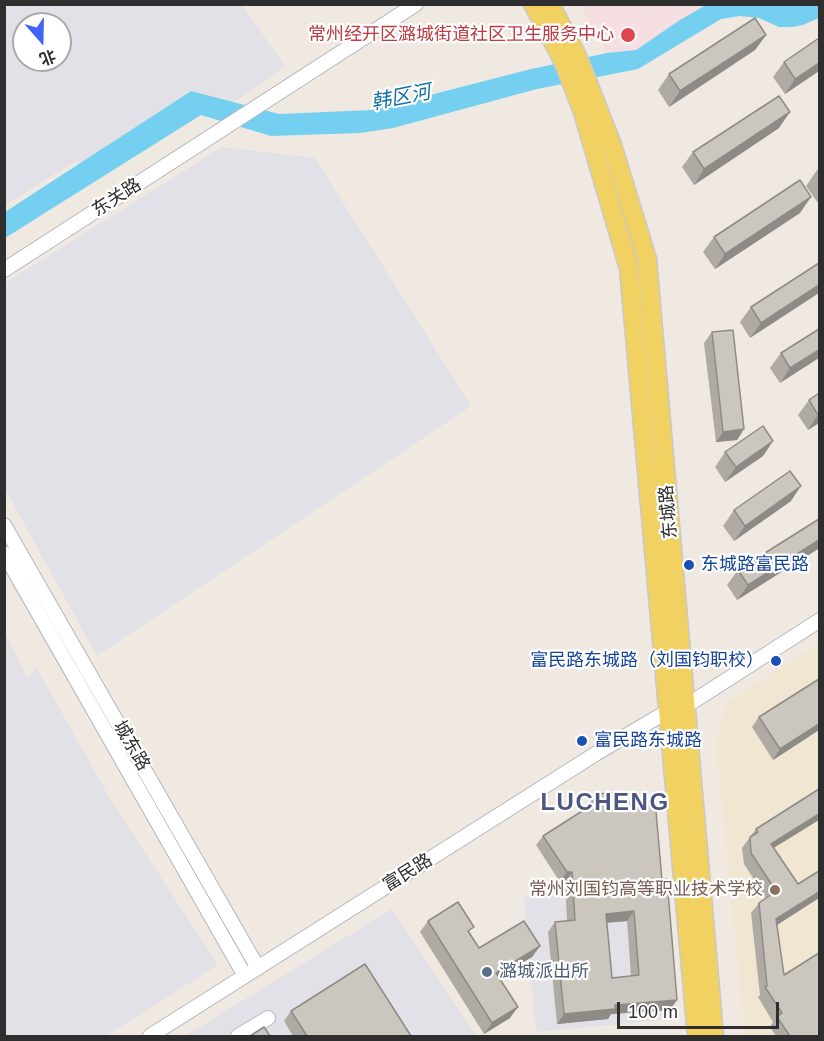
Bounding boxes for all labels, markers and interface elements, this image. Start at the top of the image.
north arrow [12,12,72,72]
place label: 常州经开区潞城街道社区卫生服务中心 [308,24,614,46]
marker: 常州经开区潞城街道社区卫生服务中心 [619,26,637,44]
text: 北 [37,47,58,68]
water label: 韩区河 [369,80,433,116]
street label: 东关路 [88,174,146,222]
street label: 东城路 [656,484,682,540]
place label: 东城路富民路 [701,554,809,576]
marker: 东城路富民路 [682,558,696,572]
place label: 富民路东城路（刘国钧职校） [530,650,764,672]
marker: 富民路东城路（刘国钧职校） [769,654,783,668]
street label: 城东路 [108,717,154,775]
place label: 富民路东城路 [594,730,702,752]
marker: 富民路东城路 [575,734,589,748]
district label: LUCHENG [540,789,670,817]
street label: 富民路 [379,850,437,896]
place label: 常州刘国钧高等职业技术学校 [529,879,763,901]
marker: 常州刘国钧高等职业技术学校 [768,883,782,897]
place label: 潞城派出所 [499,961,589,983]
marker: 潞城派出所 [480,965,494,979]
scale bar [620,990,782,1028]
text: 100 m [628,1002,678,1022]

